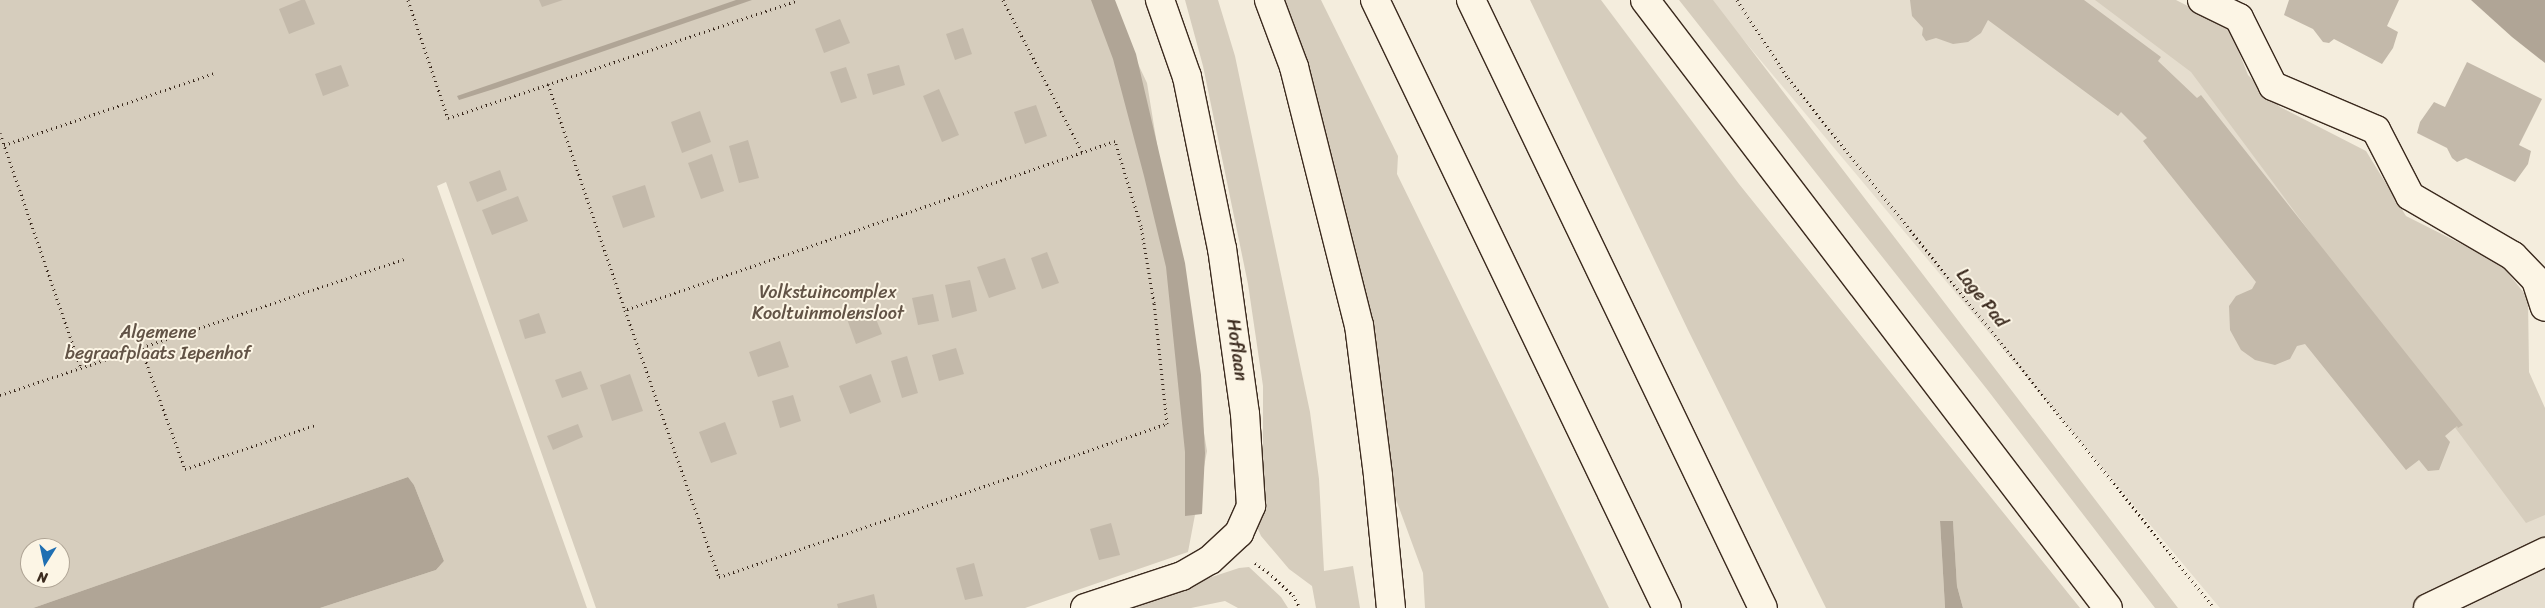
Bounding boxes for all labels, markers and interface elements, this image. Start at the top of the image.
street label: Lage Pad [1952,264,2012,332]
park label: Volkstuincomplex Kooltuinmolensloot [752,282,904,324]
street label: Hoflaan [1222,317,1252,383]
park label: Algemene begraafplaats Iepenhof [65,322,251,364]
north arrow [20,538,70,588]
text: N [36,564,49,590]

